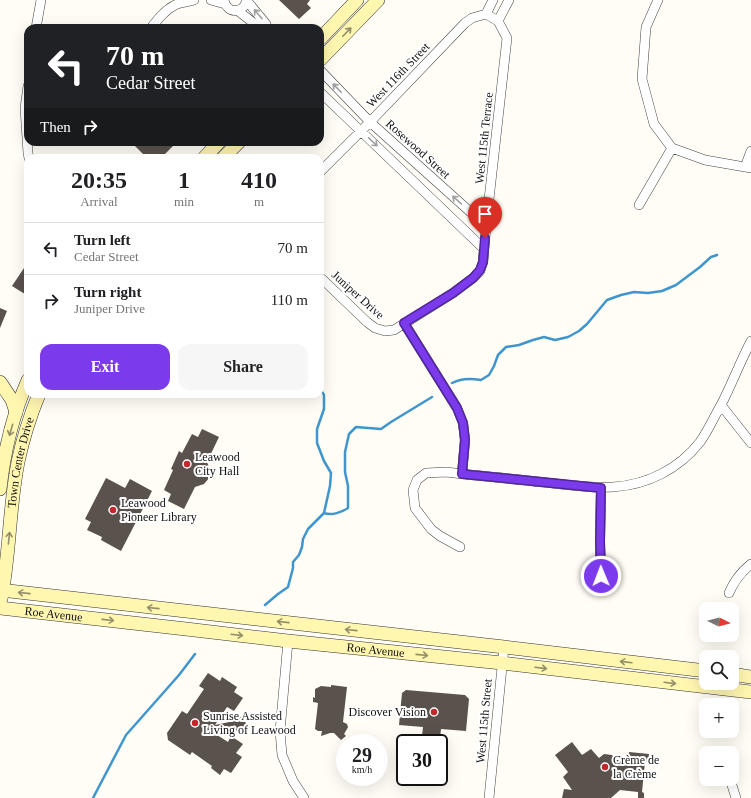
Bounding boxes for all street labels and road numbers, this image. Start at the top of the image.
street label: West 116th Street [364,39,433,110]
street label: West 115th Terrace [472,91,496,185]
street label: Rosewood Street [383,116,454,182]
street label: Juniper Drive [329,268,387,322]
street label: Town Center Drive [5,415,37,509]
street label: Roe Avenue [24,604,83,624]
street label: Roe Avenue [346,640,405,660]
street label: West 115th Street [473,678,495,764]

